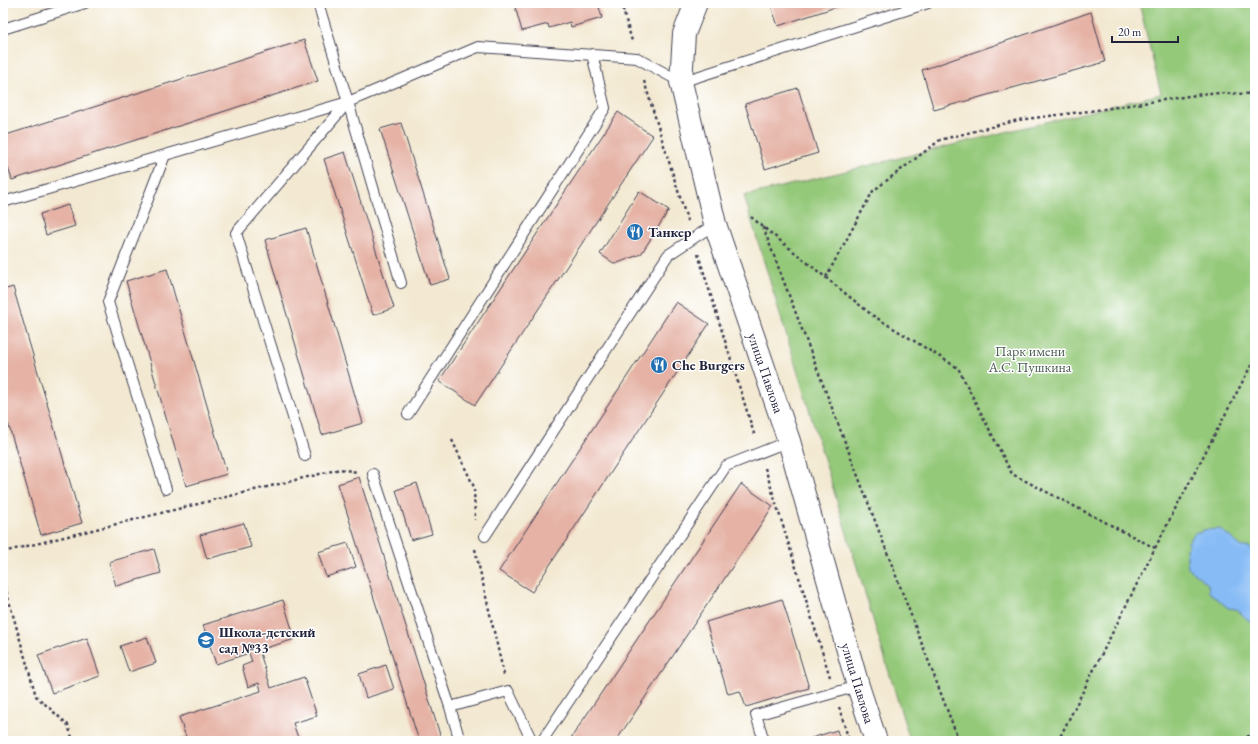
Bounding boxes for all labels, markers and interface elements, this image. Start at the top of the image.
scale bar [1112,18,1178,44]
text: 20 m [1118,24,1142,40]
restaurant icon: Танкер [625,222,645,242]
place label: Танкер [648,223,692,241]
street label: улица Павлова [744,331,788,416]
park label: Парк имени А.С. Пушкина [988,342,1072,376]
restaurant icon: Che Burgers [649,355,669,375]
place label: Che Burgers [672,356,745,374]
place label: Школа-детский сад №33 [219,623,316,657]
school or university icon: Школа-детский сад №33 [196,630,216,650]
street label: улица Павлова [837,640,879,726]

